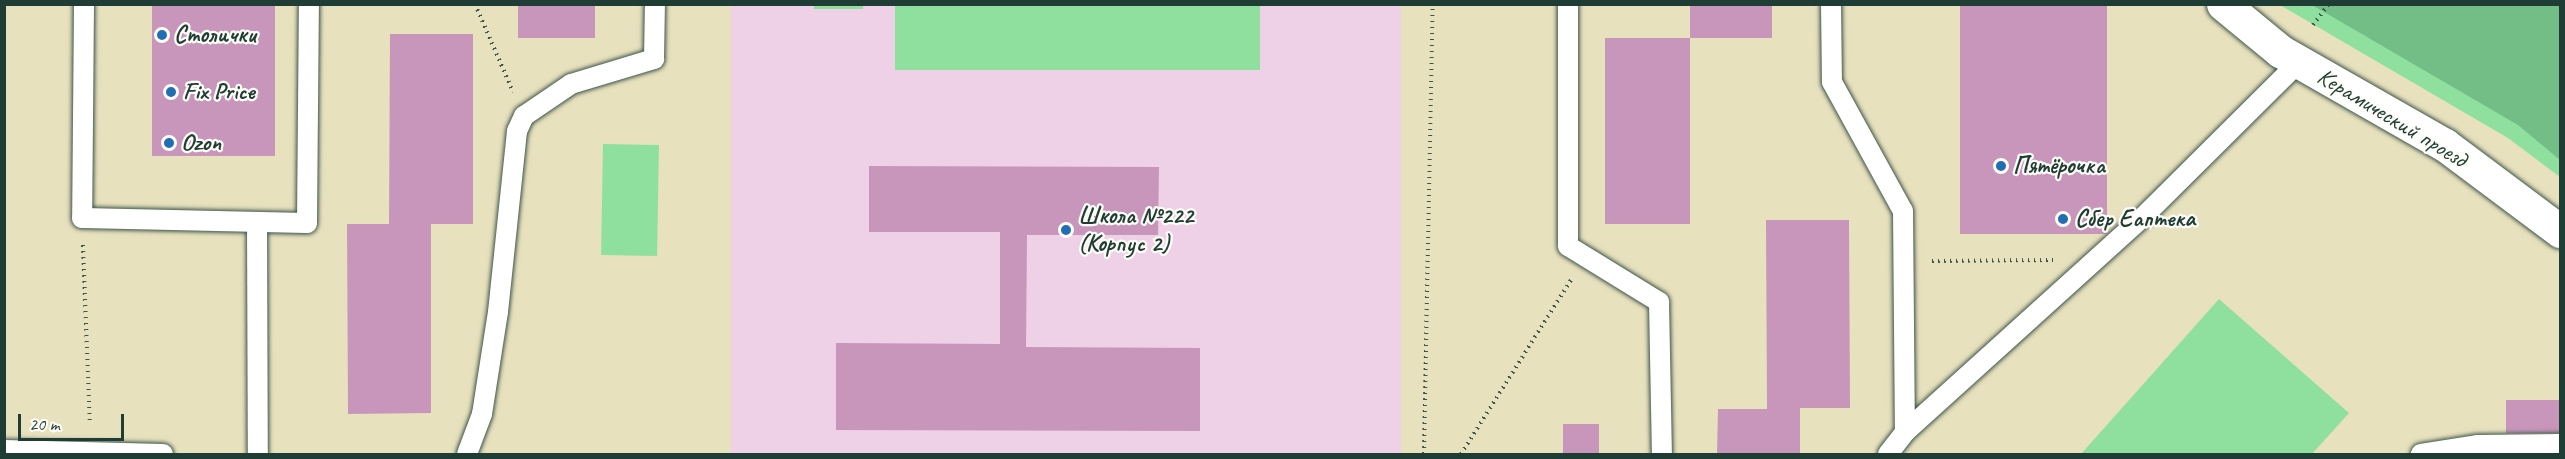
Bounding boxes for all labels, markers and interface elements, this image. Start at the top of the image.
place label: Столички [174,21,256,49]
marker: Столички [155,28,169,42]
street label: Керамический проезд [2312,62,2472,174]
place label: Fix Price [183,78,255,106]
marker: Fix Price [164,85,178,99]
place label: Ozon [181,129,221,157]
marker: Ozon [162,136,176,150]
place label: Пятёрочка [2013,152,2105,180]
marker: Пятёрочка [1994,159,2008,173]
place label: Школа №222 (Корпус 2) [1078,202,1193,258]
place label: Сбер Еаптека [2075,205,2198,233]
marker: Сбер Еаптека [2056,212,2070,226]
marker: Школа №222 (Корпус 2) [1059,223,1073,237]
scale bar [21,402,128,440]
text: 20 m [29,413,60,435]

